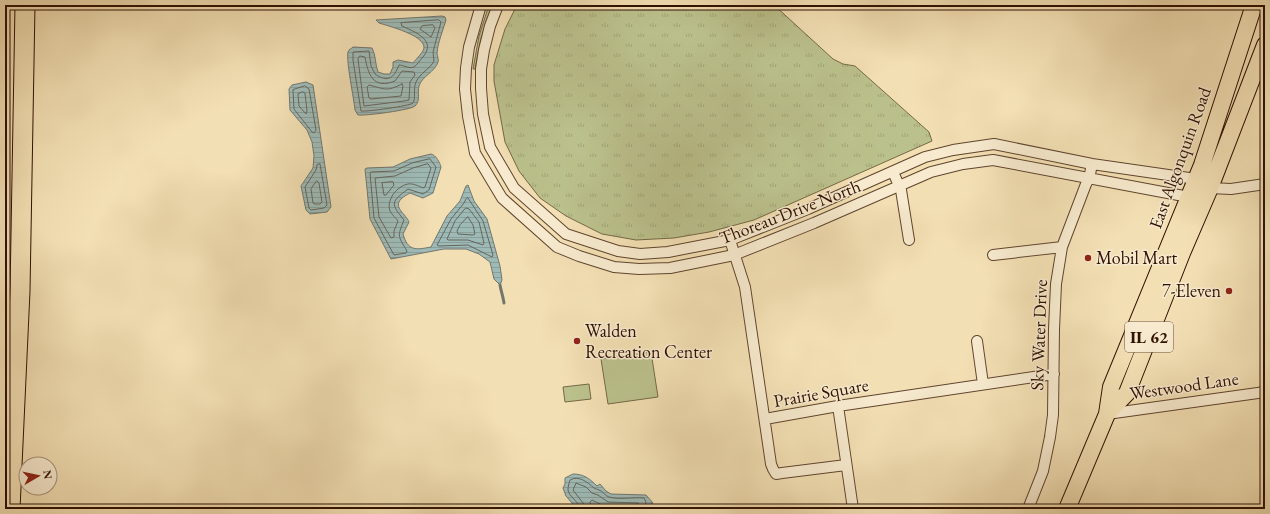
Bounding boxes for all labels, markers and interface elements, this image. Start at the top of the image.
street label: East Algonquin Road [1143,83,1216,232]
street label: Thoreau Drive North [716,174,864,249]
place label: Mobil Mart [1096,246,1177,269]
marker: Mobil Mart [1083,253,1093,263]
street label: Sky Water Drive [1025,279,1052,391]
place label: 7-Eleven [1162,279,1221,302]
marker: 7-Eleven [1224,286,1234,296]
place label: Walden Recreation Center [585,319,712,363]
road number: IL 62 [1125,322,1173,352]
marker: Walden Recreation Center [572,336,582,346]
street label: Westwood Lane [1128,366,1240,405]
street label: Prairie Square [772,373,870,412]
north arrow [18,456,58,496]
text: N [40,469,56,480]

